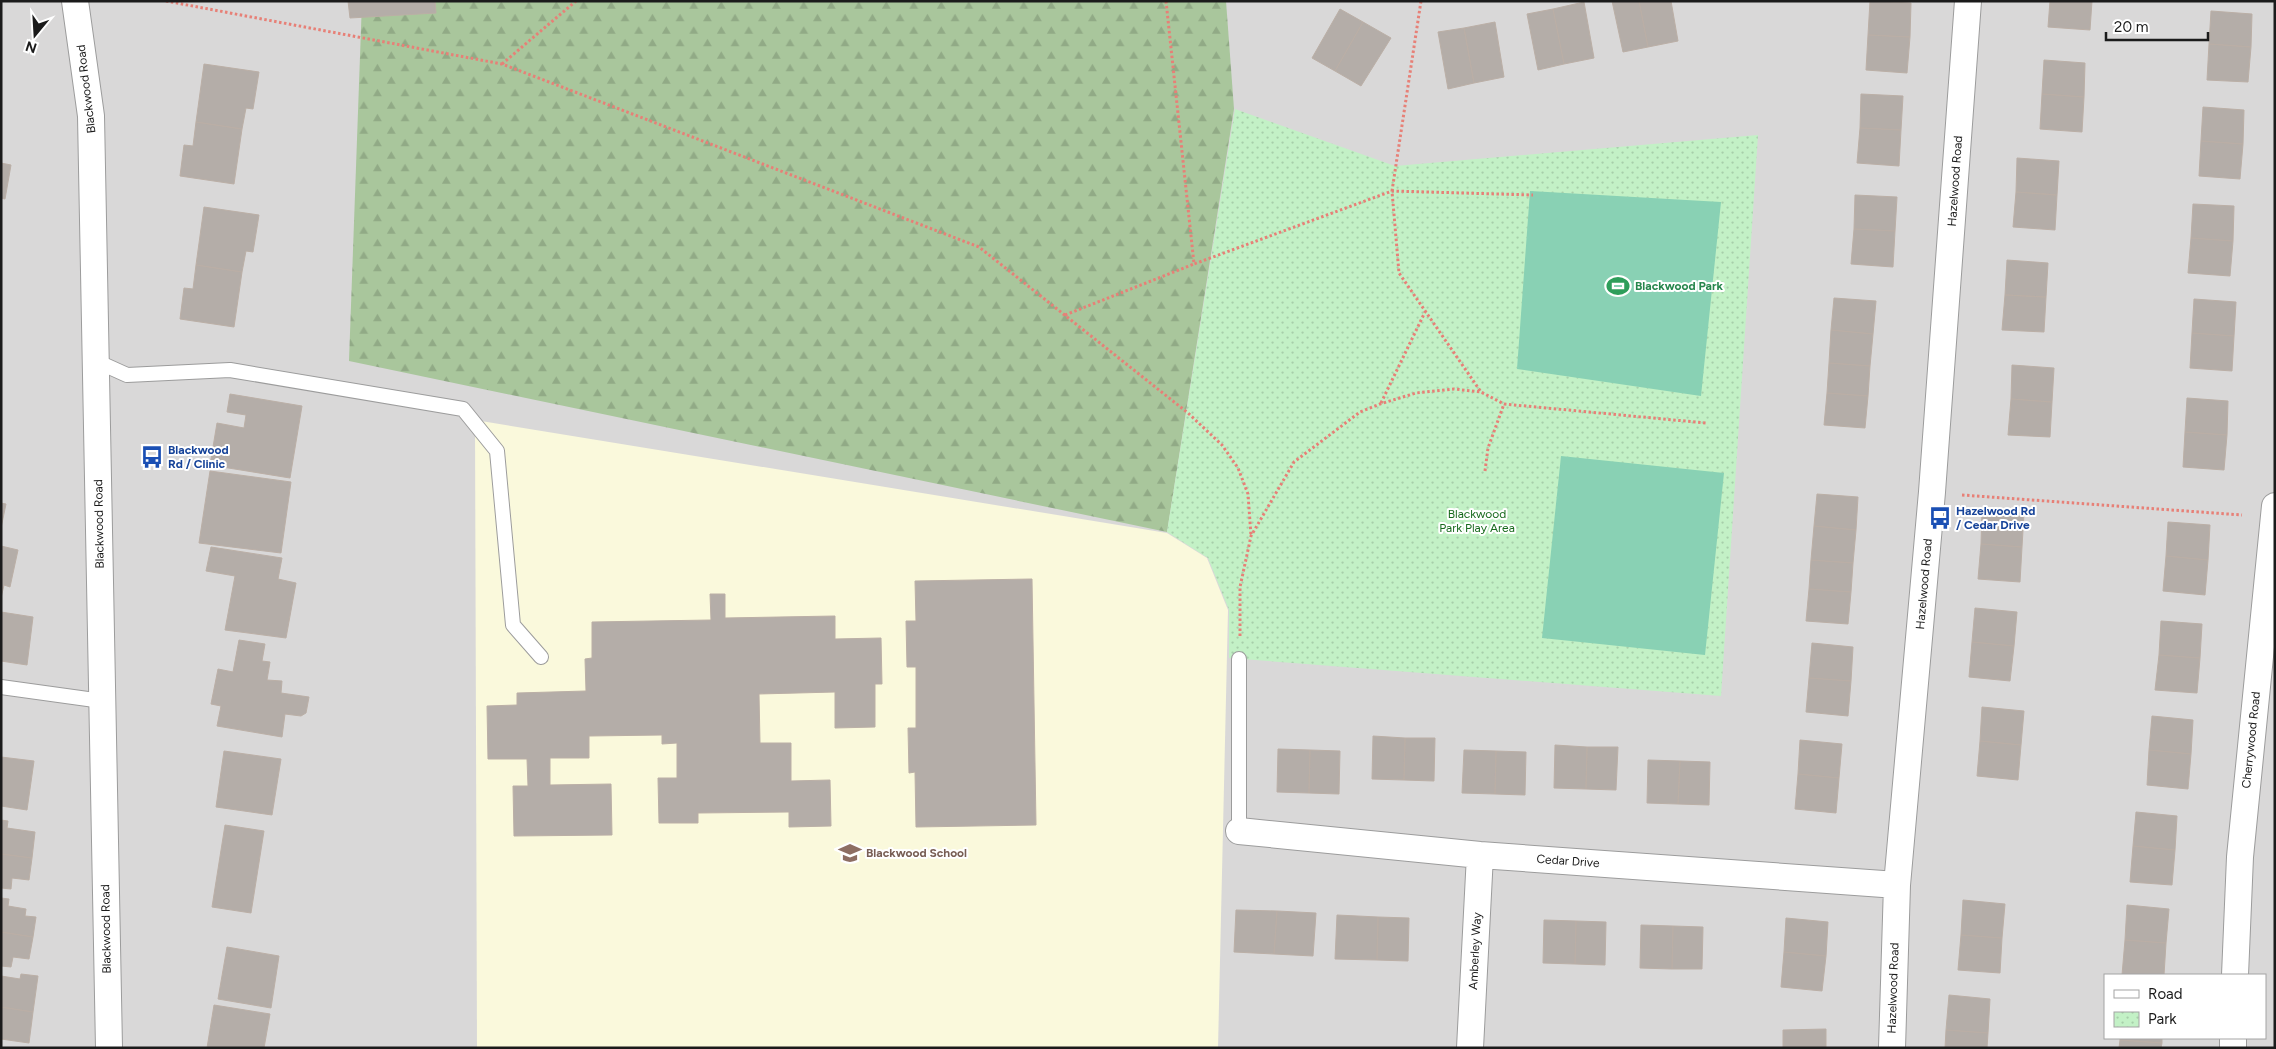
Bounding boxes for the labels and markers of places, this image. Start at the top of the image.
sports icon: Blackwood Park [1605,273,1631,299]
place label: Blackwood Park [1635,279,1724,293]
place label: Blackwood Rd / Clinic [168,443,229,471]
bus stop icon: Blackwood Rd / Clinic [139,444,165,470]
place label: Hazelwood Rd / Cedar Drive [1956,504,2035,532]
bus stop icon: Hazelwood Rd / Cedar Drive [1927,505,1953,531]
school or university icon: Blackwood School [837,840,863,866]
place label: Blackwood School [866,846,967,860]

